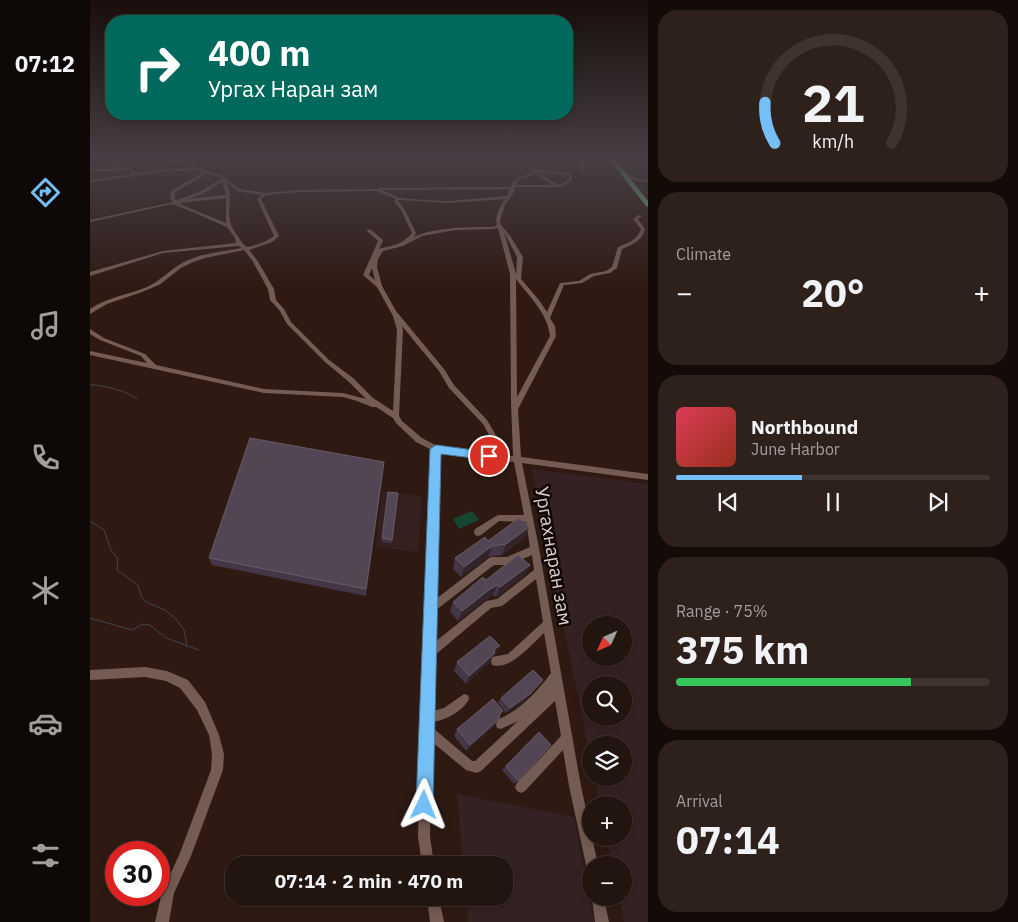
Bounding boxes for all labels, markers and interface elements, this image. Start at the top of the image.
text: 400 m [208,30,311,76]
icon: right [125,35,190,100]
text: 07:12 [15,49,75,78]
text: 21 [802,69,864,136]
text: Ургах Наран зам [208,74,378,103]
text: km/h [812,130,854,153]
icon: directions [28,175,63,210]
text: Climate [676,244,731,264]
text: 20° [801,268,865,317]
text: − [676,274,693,311]
text: + [973,274,990,311]
icon: music [28,308,63,343]
text: Northbound [751,415,858,439]
pin [468,435,510,477]
text: June Harbor [751,439,840,459]
icon: phone [28,440,63,475]
icon: arrive [475,442,503,470]
street label: Ургахнаран зам [530,485,578,627]
icon: previous [714,488,742,516]
icon: pause [819,488,847,516]
icon: next [924,488,952,516]
icon: climate [28,573,63,608]
text: Range · 75% [676,601,768,621]
north arrow [582,616,632,666]
map controls [582,616,632,906]
text: 375 km [676,625,809,674]
button: search [582,676,632,726]
icon: car [28,706,63,741]
button: layers [582,736,632,786]
position arrow [397,778,449,830]
text: Arrival [676,791,723,811]
button: + [582,796,632,846]
text: 07:14 [676,815,780,864]
icon: filters [28,838,63,873]
speed limit sign: 30 [105,841,170,906]
button: − [582,856,632,906]
text: 07:14 · 2 min · 470 m [275,869,463,893]

